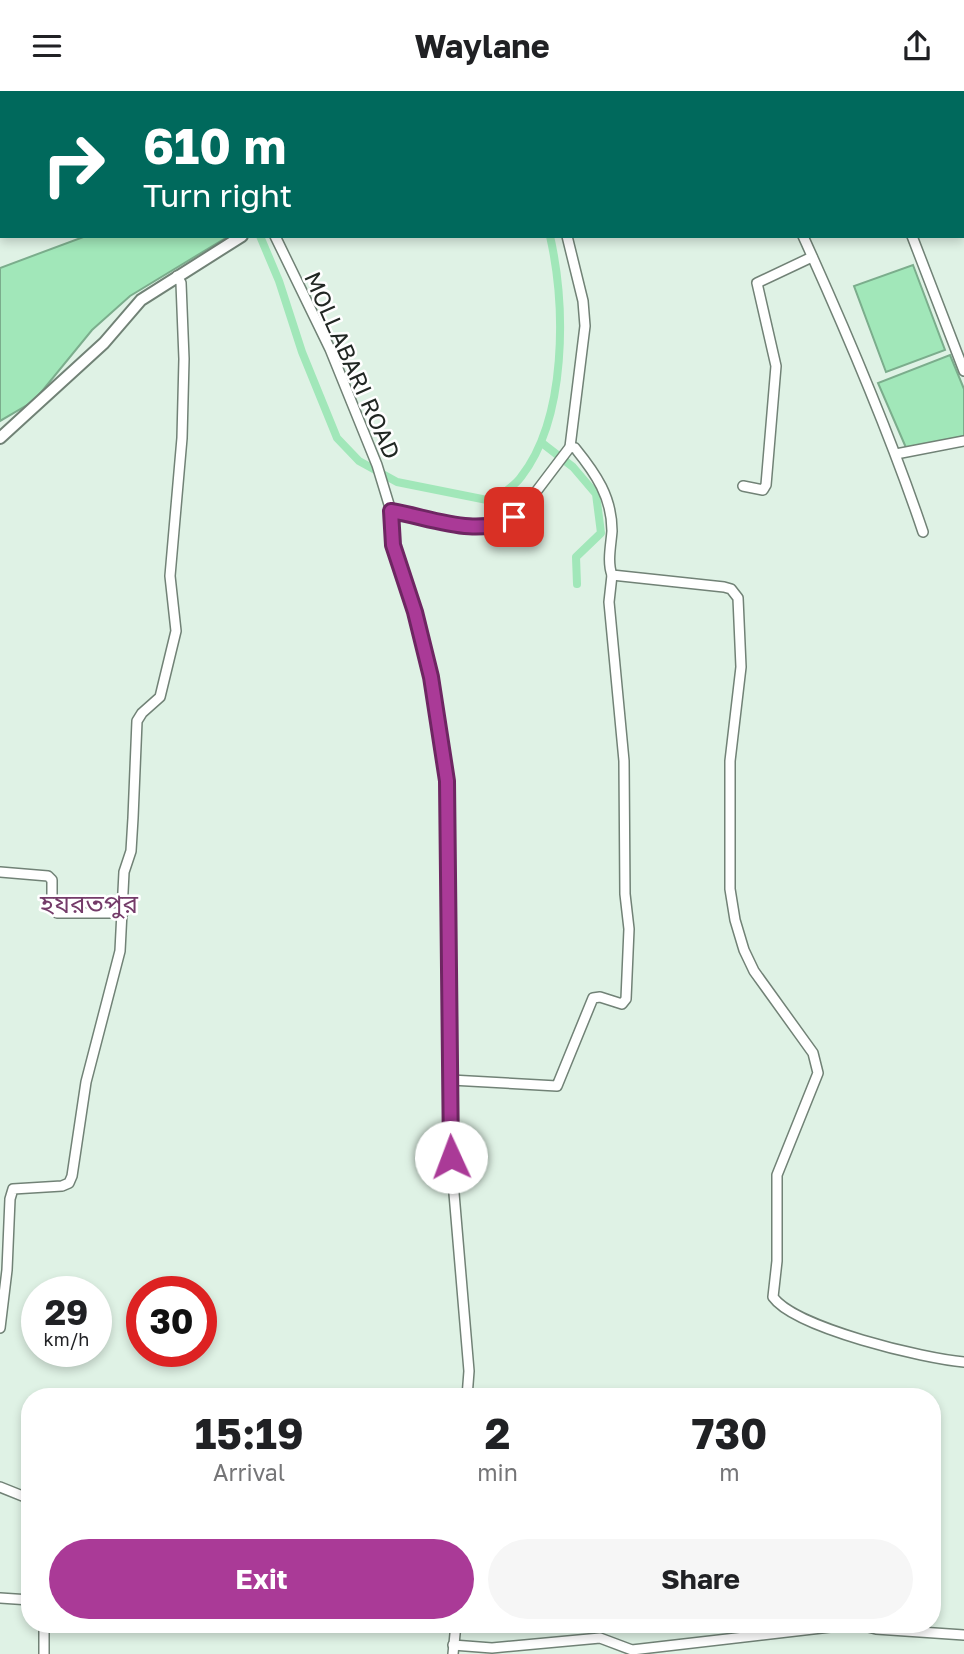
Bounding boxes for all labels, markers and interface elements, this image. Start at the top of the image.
icon: menu [28,27,66,65]
text: Waylane [414,27,550,65]
icon: share [898,27,936,65]
text: 610 m [143,116,286,175]
icon: right [28,119,119,210]
text: Turn right [143,176,292,214]
street label: MOLLABARI ROAD [299,267,407,463]
pin [484,487,544,547]
icon: arrive [495,498,533,536]
district label: হযরতপুর [39,888,139,919]
position arrow [414,1120,488,1194]
speed limit sign: 30 [126,1276,217,1367]
text: 29 [45,1291,88,1333]
text: km/h [44,1328,89,1350]
text: 15:19 [195,1408,304,1458]
text: 2 [485,1408,510,1458]
text: 730 [692,1408,767,1458]
text: Arrival [213,1458,285,1486]
text: min [477,1458,518,1486]
text: m [719,1458,740,1486]
button: Exit [49,1539,474,1619]
button: Share [488,1539,913,1619]

